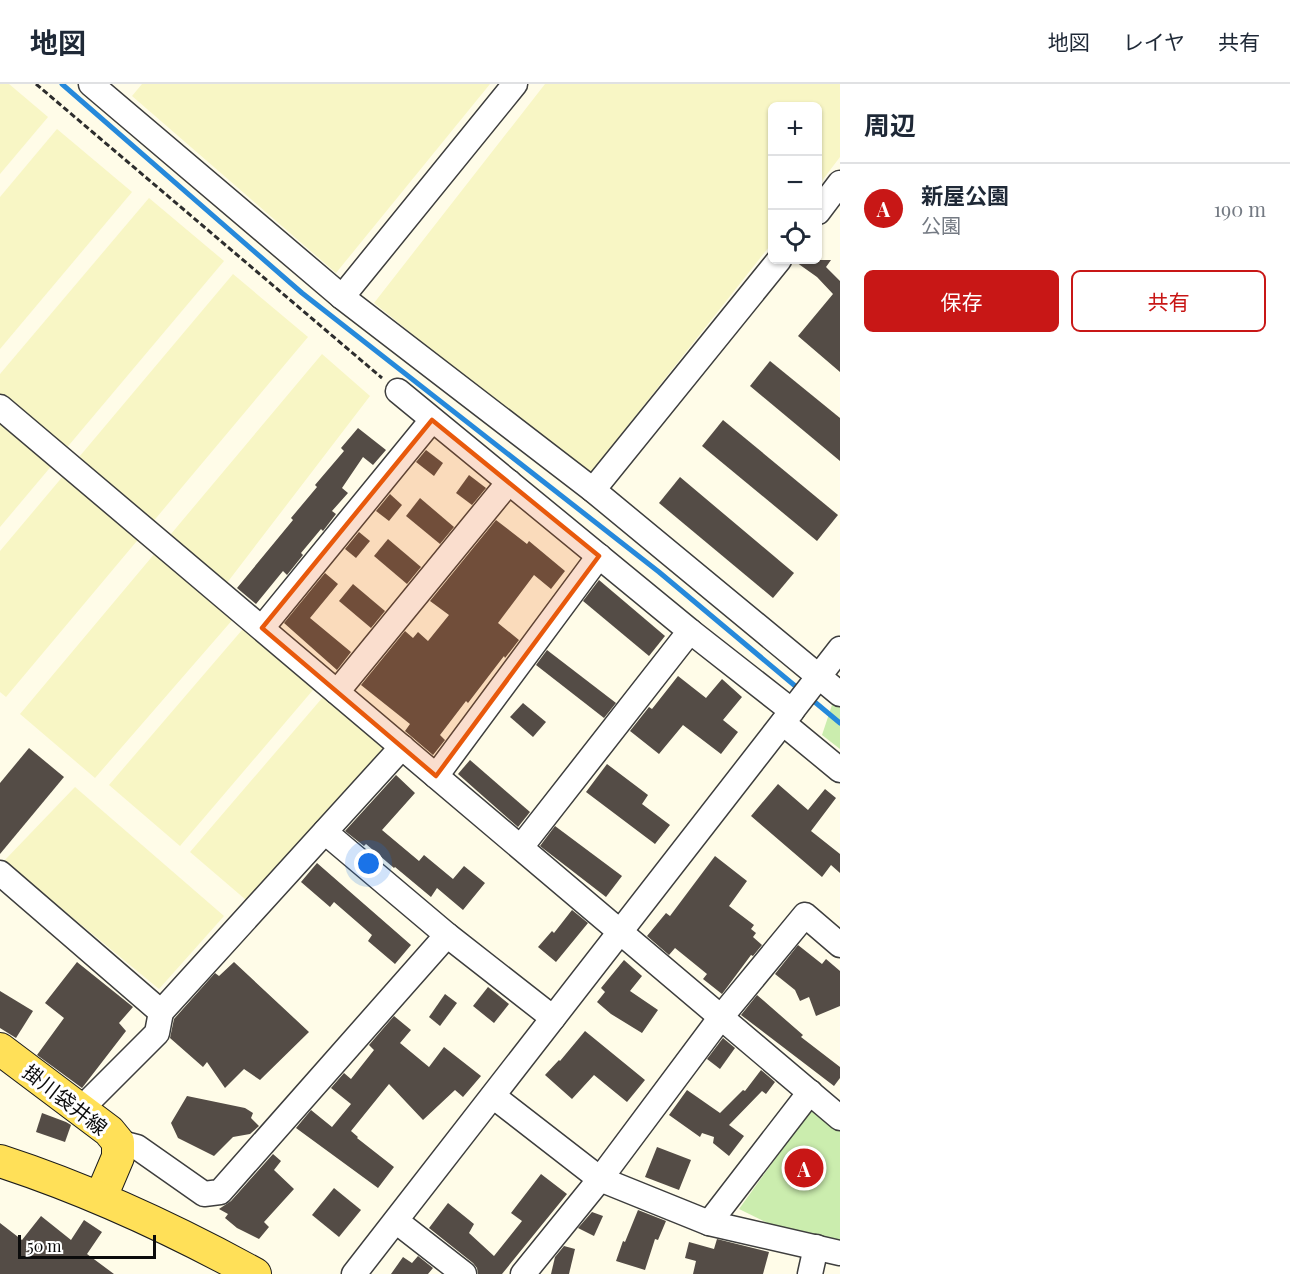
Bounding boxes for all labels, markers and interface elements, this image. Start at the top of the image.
text: 地図 [30,23,86,60]
text: 地図 [1048,27,1090,55]
text: レイヤ [1123,27,1185,55]
text: 共有 [1218,27,1260,55]
map controls [768,102,822,264]
button: + [768,102,822,156]
text: 周辺 [864,107,916,142]
button: − [768,156,822,210]
text: 新屋公園 [921,180,1009,210]
text: A [877,195,890,222]
text: 190 m [1214,195,1266,222]
button: locate [768,210,822,264]
text: 公園 [921,211,961,238]
button: 保存 [864,270,1059,332]
button: 共有 [1071,270,1266,332]
your location [354,849,383,878]
street label: 掛川袋井線 [18,1057,114,1140]
pin: A [784,1146,824,1190]
scale bar [18,1232,156,1260]
text: 50 m [27,1235,61,1256]

